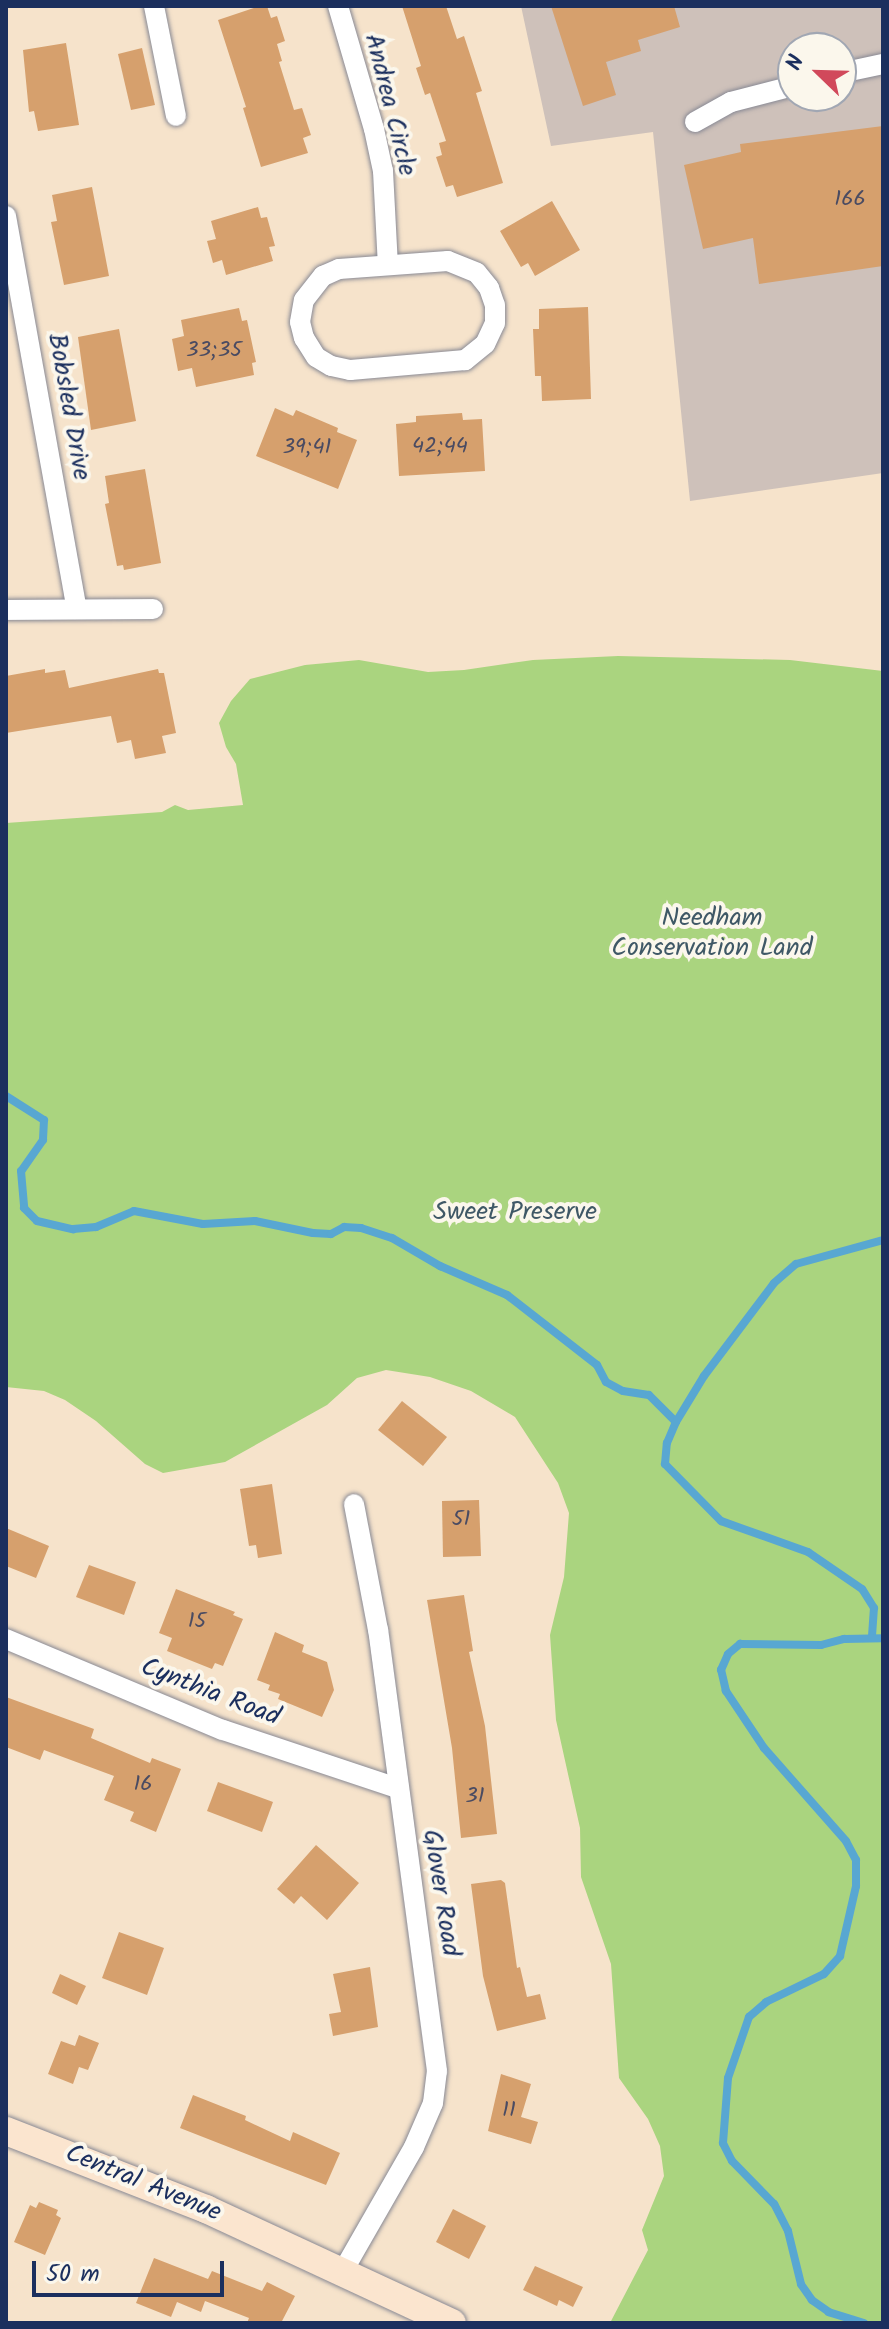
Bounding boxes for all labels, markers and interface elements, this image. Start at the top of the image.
street label: Andrea Circle [356,31,422,179]
north arrow [777,32,857,112]
text: N [777,50,815,76]
house number: 166 [834,187,866,213]
street label: Bobsled Drive [40,331,96,483]
house number: 33;35 [186,338,242,364]
house number: 42;44 [412,434,468,460]
house number: 39;41 [282,435,332,461]
park label: Needham Conservation Land [611,903,813,964]
park label: Sweet Preserve [433,1197,597,1229]
house number: 51 [452,1507,470,1533]
house number: 15 [188,1609,206,1635]
street label: Cynthia Road [136,1652,284,1734]
house number: 16 [133,1772,153,1798]
house number: 31 [465,1784,485,1810]
street label: Glover Road [415,1827,465,1959]
house number: 11 [502,2098,516,2124]
street label: Central Avenue [61,2139,225,2229]
scale bar [36,2245,228,2295]
text: 50 m [46,2255,100,2294]

